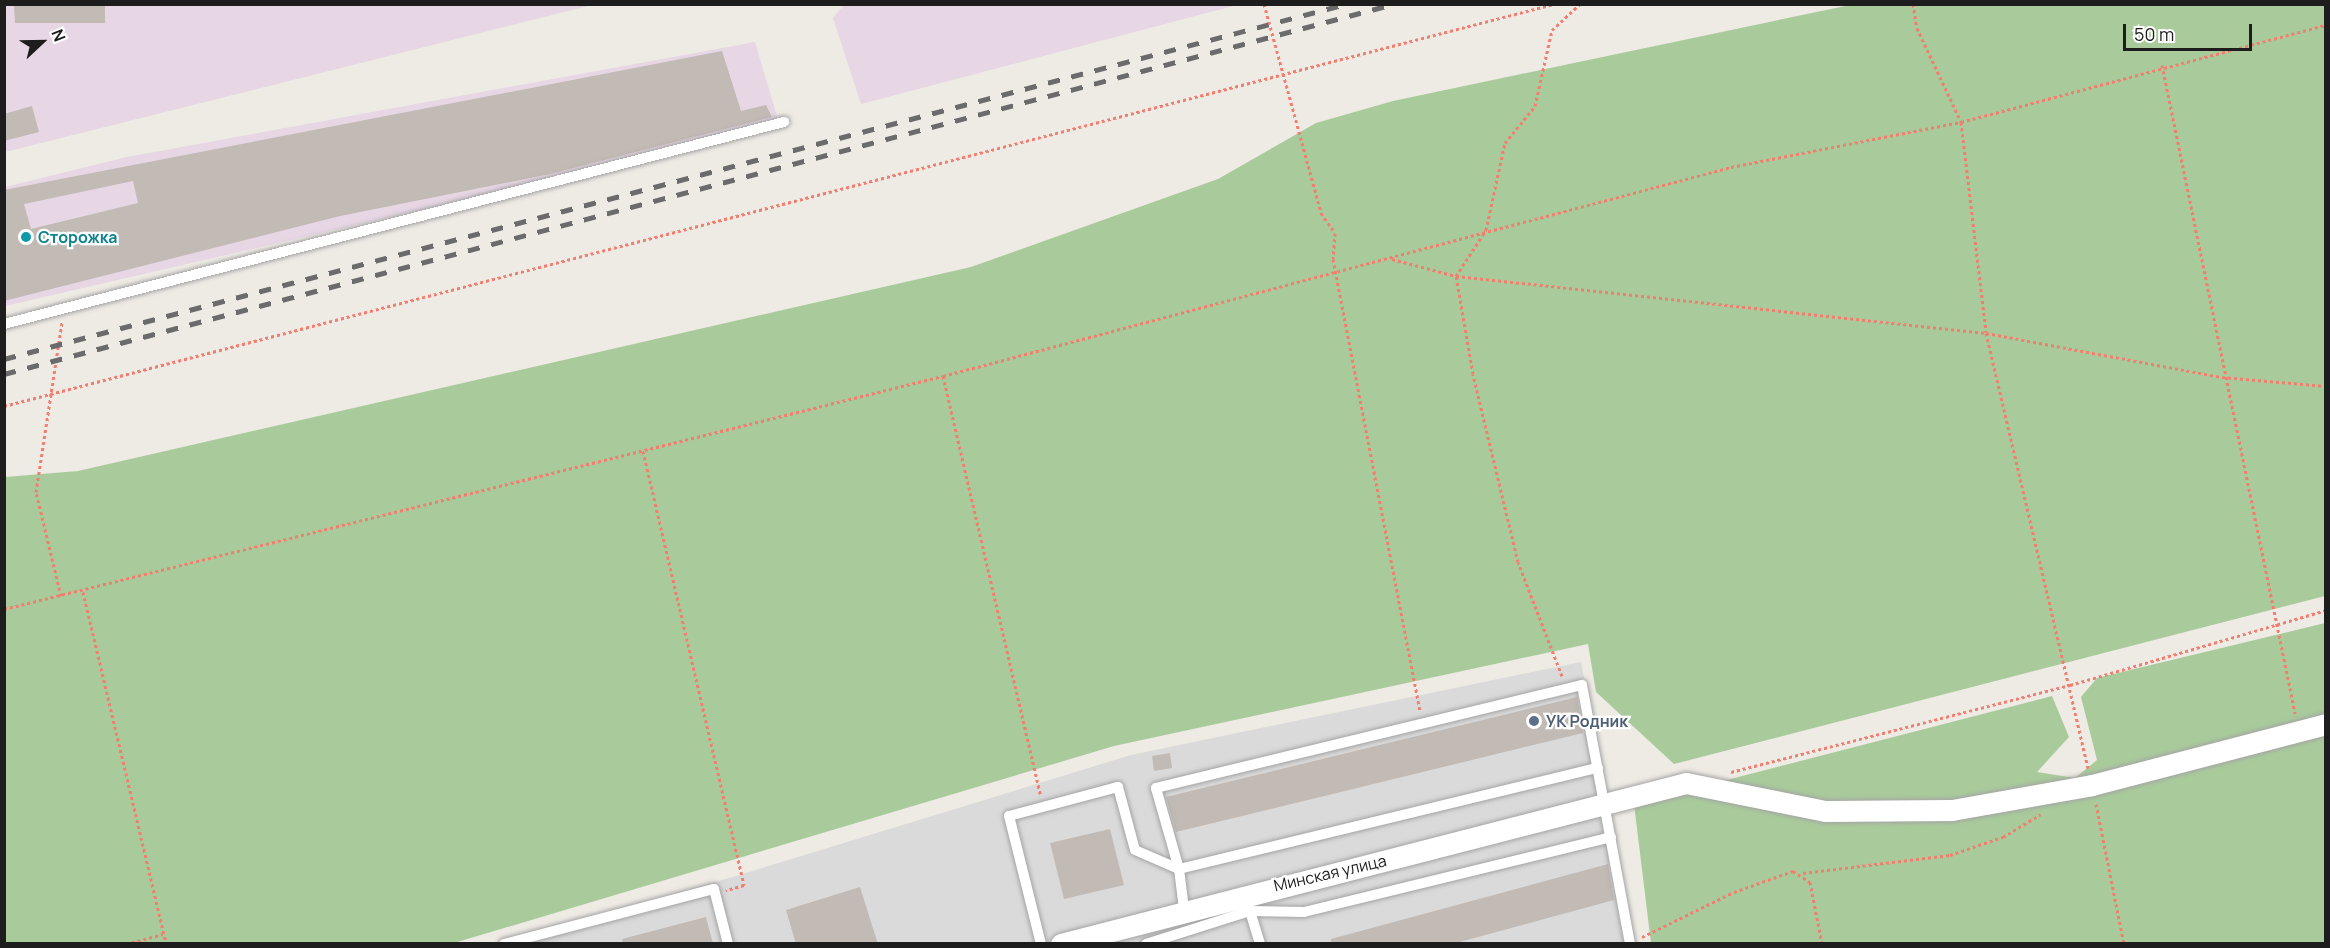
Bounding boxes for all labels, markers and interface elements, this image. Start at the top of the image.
north arrow [12,12,72,72]
scale bar [2126,12,2255,50]
text: 50 m [2134,22,2174,46]
text: N [46,26,71,45]
place label: Сторожка [38,227,118,247]
marker: Сторожка [19,230,33,244]
place label: УК Родник [1546,711,1628,731]
marker: УК Родник [1527,714,1541,728]
street label: Минская улица [1272,851,1388,895]

